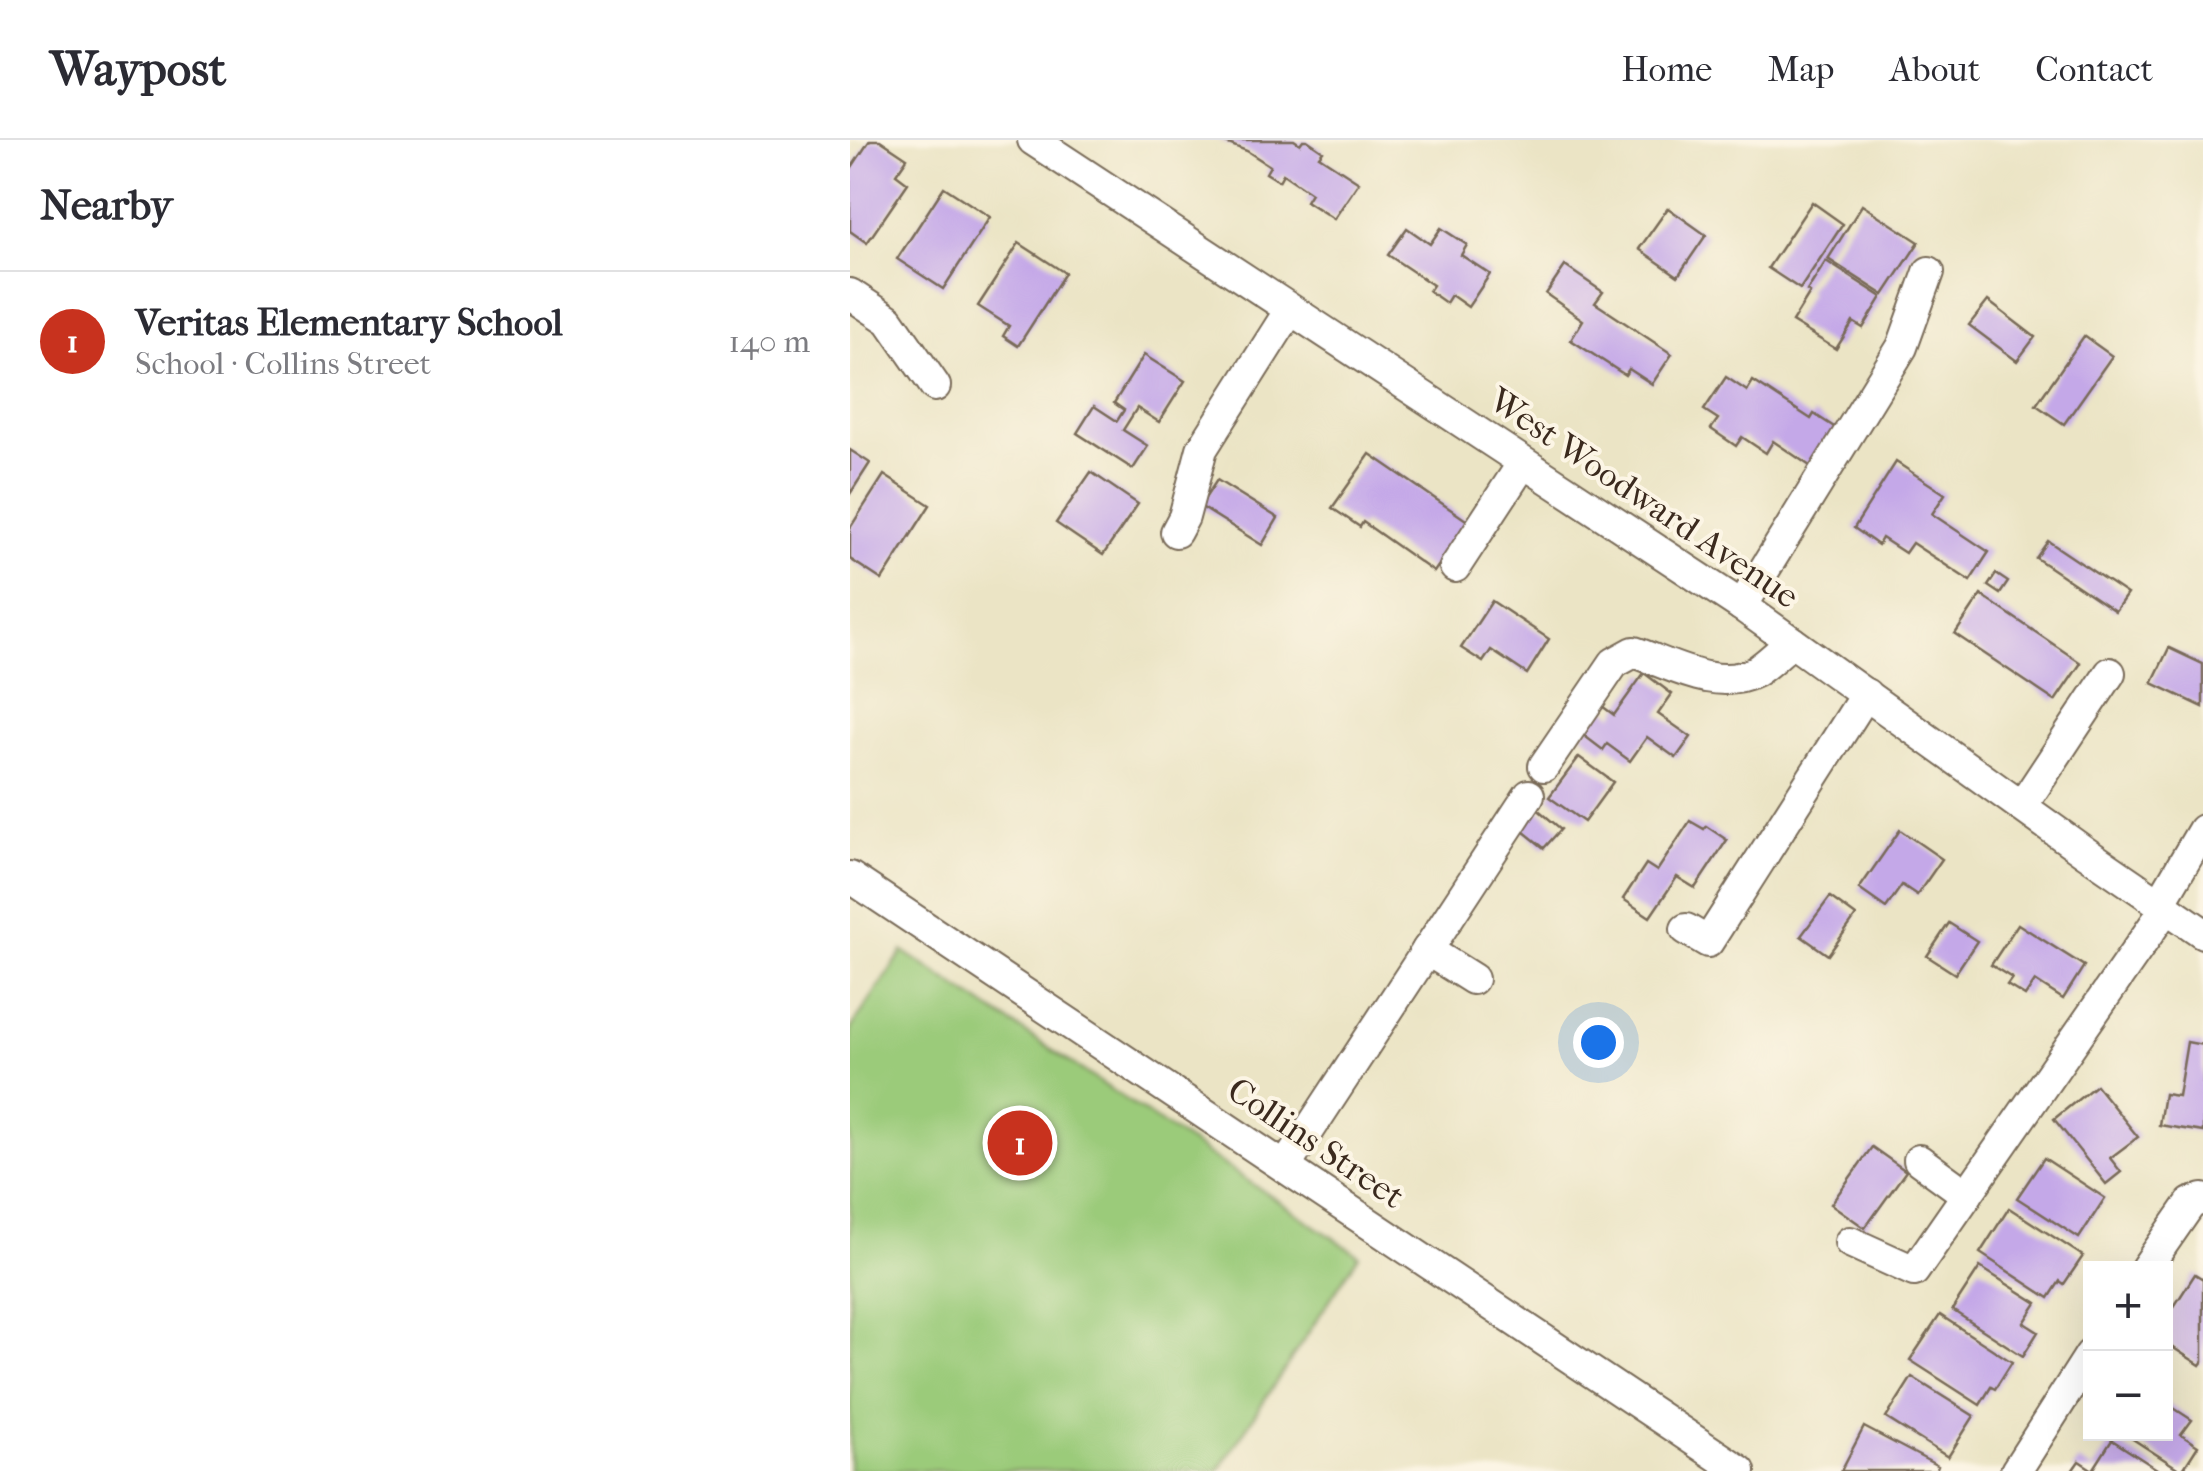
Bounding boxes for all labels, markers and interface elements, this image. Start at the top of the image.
text: Waypost [50,41,226,97]
text: Home [1621,49,1712,90]
text: Map [1767,49,1835,90]
text: About [1890,49,1980,90]
text: Contact [2035,49,2153,90]
text: Nearby [40,181,172,230]
text: Veritas Elementary School [135,300,563,345]
text: 1 [67,323,78,360]
text: 140 m [729,323,810,360]
text: School · Collins Street [135,345,431,382]
street label: West Woodward Avenue [1481,379,1807,617]
your location [1573,1017,1624,1068]
street label: Collins Street [1220,1069,1412,1217]
pin: 1 [988,1106,1052,1180]
map controls [2083,1261,2173,1441]
button: + [2083,1261,2173,1351]
button: − [2083,1351,2173,1441]

